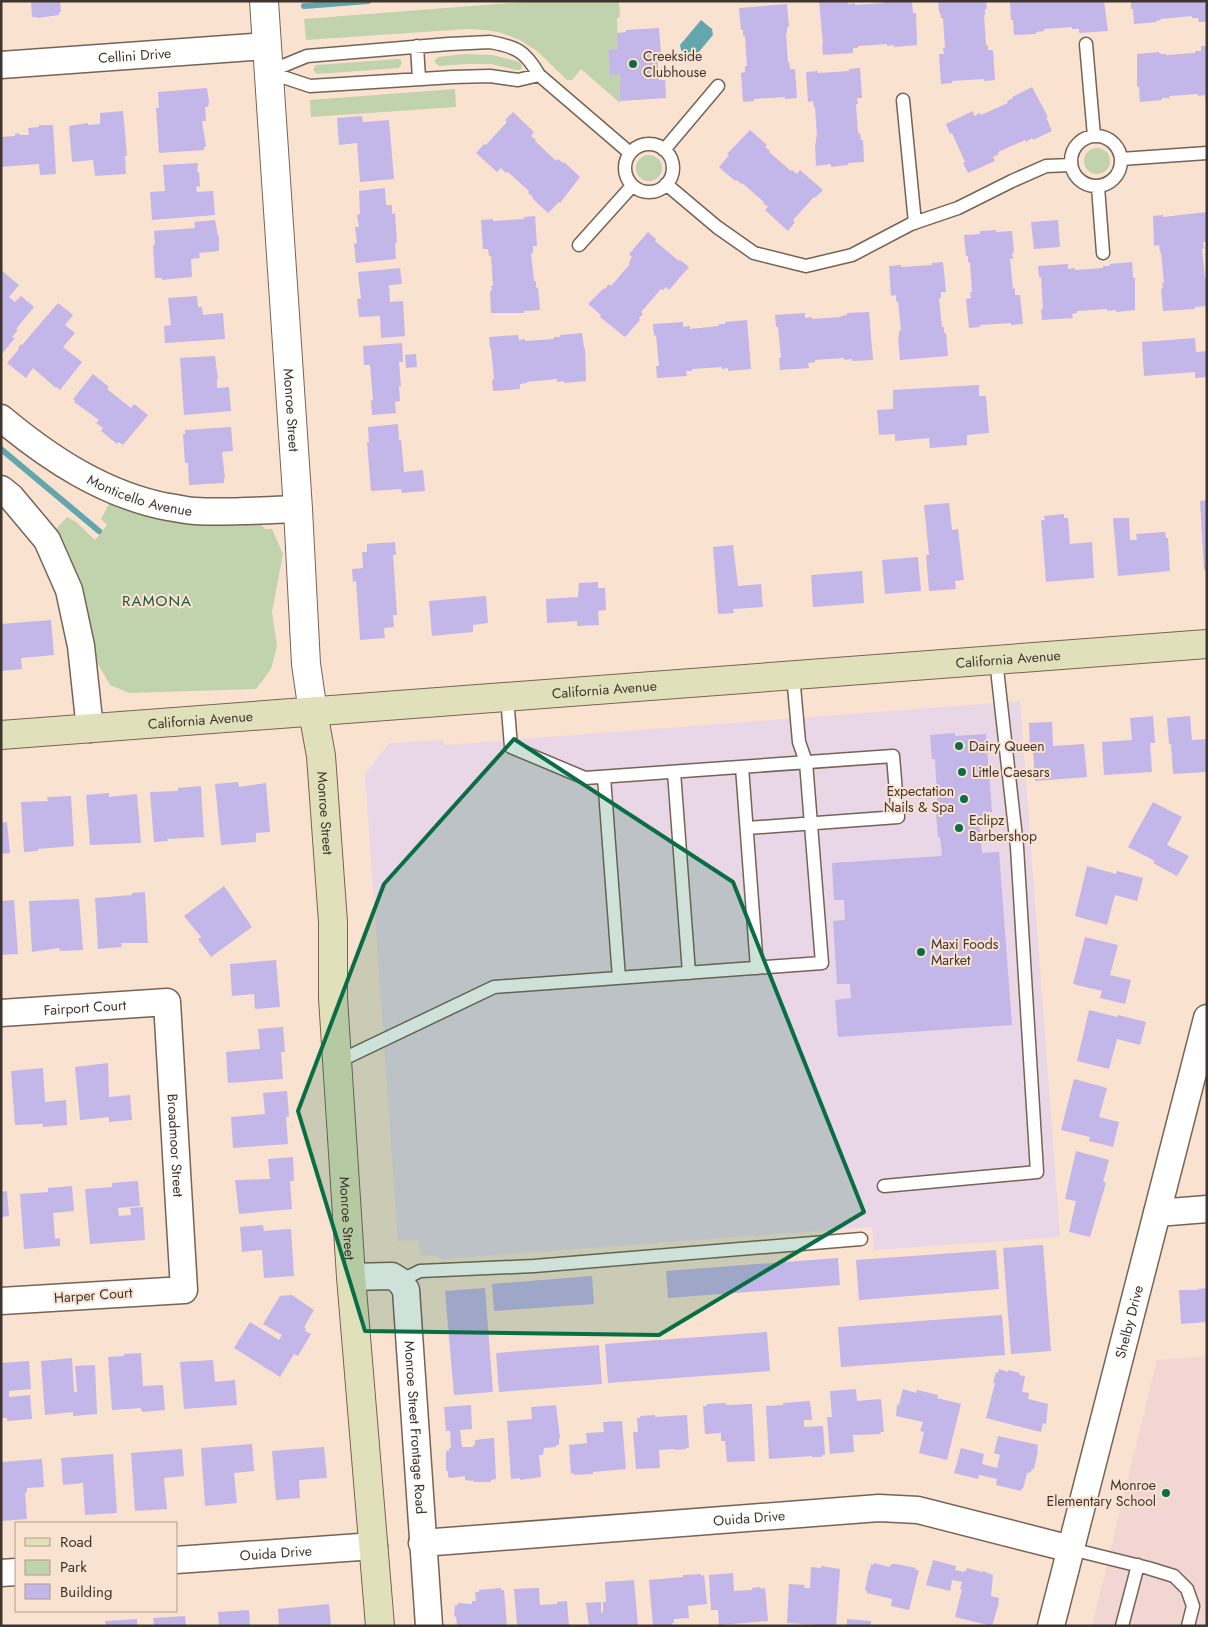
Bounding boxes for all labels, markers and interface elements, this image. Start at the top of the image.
street label: Cellini Drive [97,43,172,68]
place label: Creekside Clubhouse [643,46,706,82]
marker: Creekside Clubhouse [627,58,639,70]
street label: Monroe Street [279,368,304,453]
street label: Monticello Avenue [84,469,193,521]
district label: RAMONA [122,590,192,612]
street label: California Avenue [955,645,1061,673]
street label: California Avenue [551,676,658,703]
street label: California Avenue [147,706,254,734]
place label: Dairy Queen [969,736,1045,756]
marker: Dairy Queen [953,740,965,752]
place label: Little Caesars [972,762,1050,782]
marker: Little Caesars [956,766,968,778]
street label: Monroe Street [312,771,338,856]
place label: Expectation Nails & Spa [884,781,954,817]
marker: Expectation Nails & Spa [958,793,970,805]
place label: Eclipz Barbershop [969,810,1037,846]
marker: Eclipz Barbershop [953,822,965,834]
place label: Maxi Foods Market [931,934,999,970]
marker: Maxi Foods Market [915,946,927,958]
street label: Fairport Court [43,995,127,1020]
street label: Broadmoor Street [162,1093,189,1198]
street label: Monroe Street [335,1176,360,1261]
street label: Harper Court [53,1282,133,1308]
street label: Shelby Drive [1110,1283,1148,1361]
street label: Monroe Street Frontage Road [399,1340,431,1515]
place label: Monroe Elementary School [1046,1475,1156,1511]
marker: Monroe Elementary School [1160,1487,1172,1499]
street label: Ouida Drive [712,1505,786,1531]
legend [15,1522,178,1612]
text: Road [60,1531,92,1553]
street label: Ouida Drive [239,1540,312,1565]
text: Park [60,1556,87,1578]
text: Building [60,1581,112,1603]

